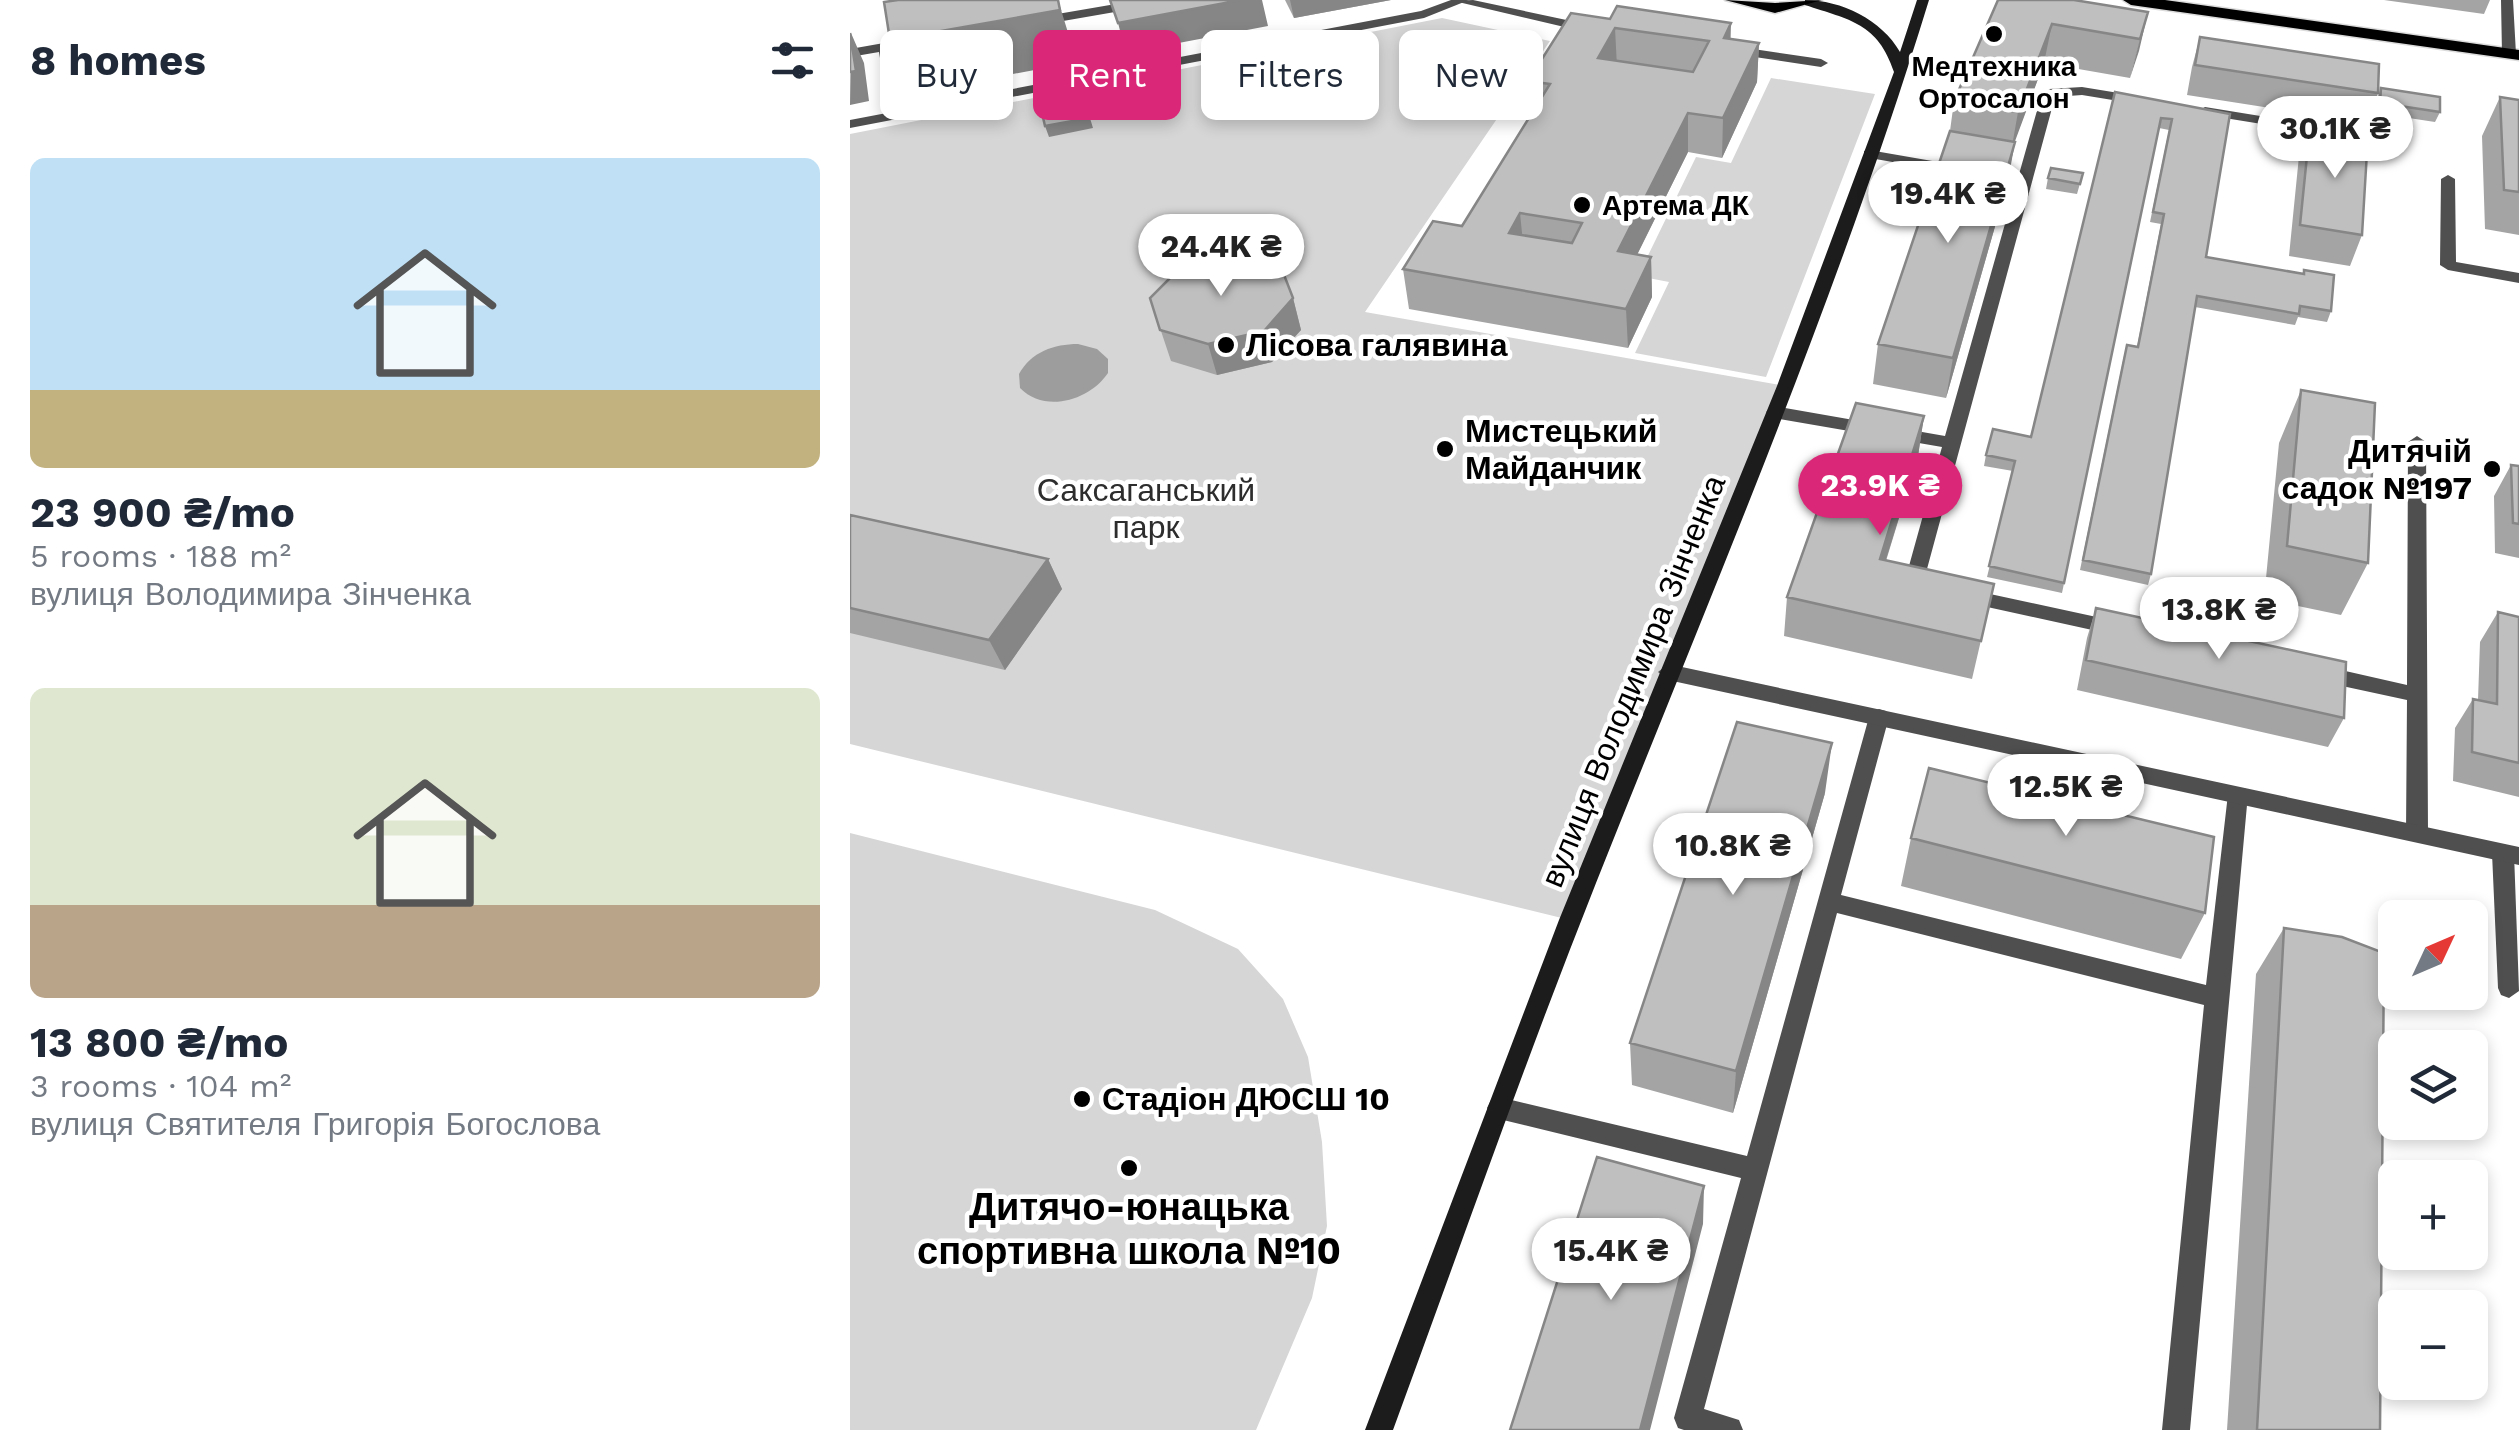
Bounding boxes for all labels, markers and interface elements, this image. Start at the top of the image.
marker: Медтехника Ортосалон [1983,23,2005,45]
chip: Buy [880,30,1013,120]
chip: Rent [1033,30,1181,120]
chip: Filters [1201,30,1379,120]
chip: New [1399,30,1543,120]
icon: filters [765,33,820,88]
text: 8 homes [30,36,206,85]
place label: Медтехника Ортосалон [1912,50,2077,115]
pin: 30.1K ₴ [2243,96,2427,181]
text: 30.1K ₴ [2279,109,2391,147]
pin: 19.4K ₴ [1856,161,2040,246]
text: 19.4K ₴ [1890,174,2006,212]
place label: Артема ДК [1602,189,1750,222]
marker: Артема ДК [1571,194,1593,216]
pin: 24.4K ₴ [1129,214,1313,299]
icon: home [335,223,515,403]
text: 24.4K ₴ [1160,227,1282,265]
place label: Лісова галявина [1246,326,1508,364]
marker: Лісова галявина [1215,334,1237,356]
place label: Мистецький Майданчик [1465,412,1657,487]
place label: Дитячій садок №197 [2282,432,2472,507]
marker: Мистецький Майданчик [1434,438,1456,460]
pin: 23.9K ₴ [1788,453,1972,538]
marker: Дитячій садок №197 [2481,458,2503,480]
text: 23.9K ₴ [1820,466,1940,504]
street label: вулиця Володимира Зінченка [1533,469,1733,893]
park label: Саксаганський парк [1037,471,1255,546]
text: 23 900 ₴/mo [30,488,295,537]
text: 5 rooms · 188 m² [30,537,291,575]
text: вулиця Володимира Зінченка [30,575,471,613]
pin: 13.8K ₴ [2127,577,2311,662]
text: 13.8K ₴ [2162,590,2276,628]
icon: home [335,753,515,933]
pin: 12.5K ₴ [1974,754,2158,839]
text: 12.5K ₴ [2009,767,2123,805]
pin: 10.8K ₴ [1641,813,1825,898]
text: 10.8K ₴ [1675,826,1791,864]
north arrow [2378,900,2488,1010]
map controls [2378,900,2488,1400]
text: 13 800 ₴/mo [30,1018,288,1067]
button: layers [2378,1030,2488,1140]
text: 3 rooms · 104 m² [30,1067,291,1105]
place label: Стадіон ДЮСШ 10 [1102,1080,1390,1118]
marker: Стадіон ДЮСШ 10 [1071,1088,1093,1110]
text: вулиця Святителя Григорія Богослова [30,1105,600,1143]
marker: Дитячо-юнацька спортивна школа №10 [1118,1157,1140,1179]
button: + [2378,1160,2488,1270]
place label: Дитячо-юнацька спортивна школа №10 [917,1185,1341,1273]
pin: 15.4K ₴ [1519,1218,1703,1303]
text: 15.4K ₴ [1554,1231,1668,1269]
button: − [2378,1290,2488,1400]

